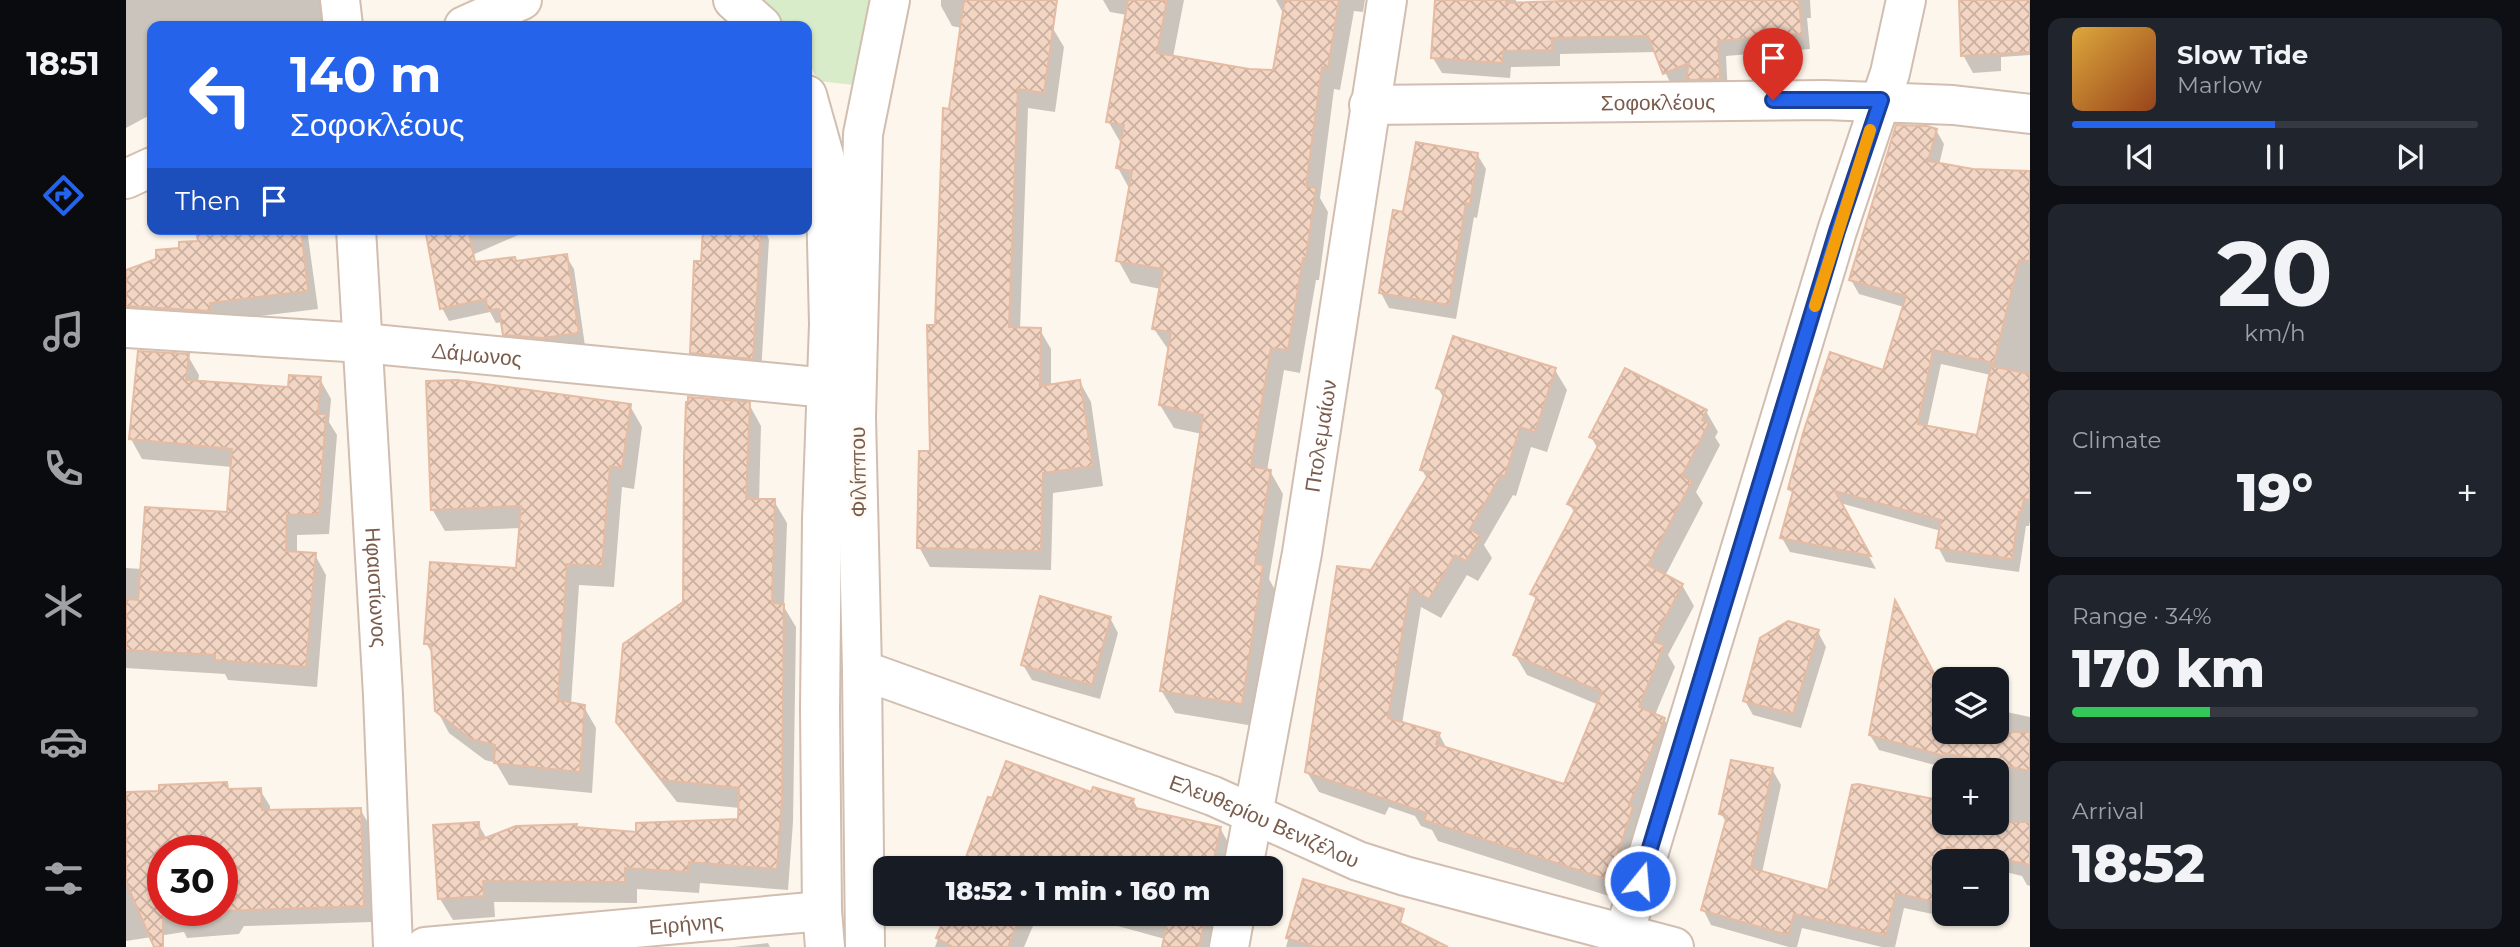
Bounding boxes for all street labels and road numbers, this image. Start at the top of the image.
street label: Σοφοκλέους [1601,89,1715,115]
street label: Δάμωνος [431,337,523,371]
street label: Πτολεμαίων [1299,378,1341,494]
street label: Φιλίππου [845,426,871,518]
street label: Ηφαιστίωνος [361,527,393,648]
street label: Ελευθερίου Βενιζέλου [1166,769,1363,873]
street label: Ειρήνης [648,908,724,939]

